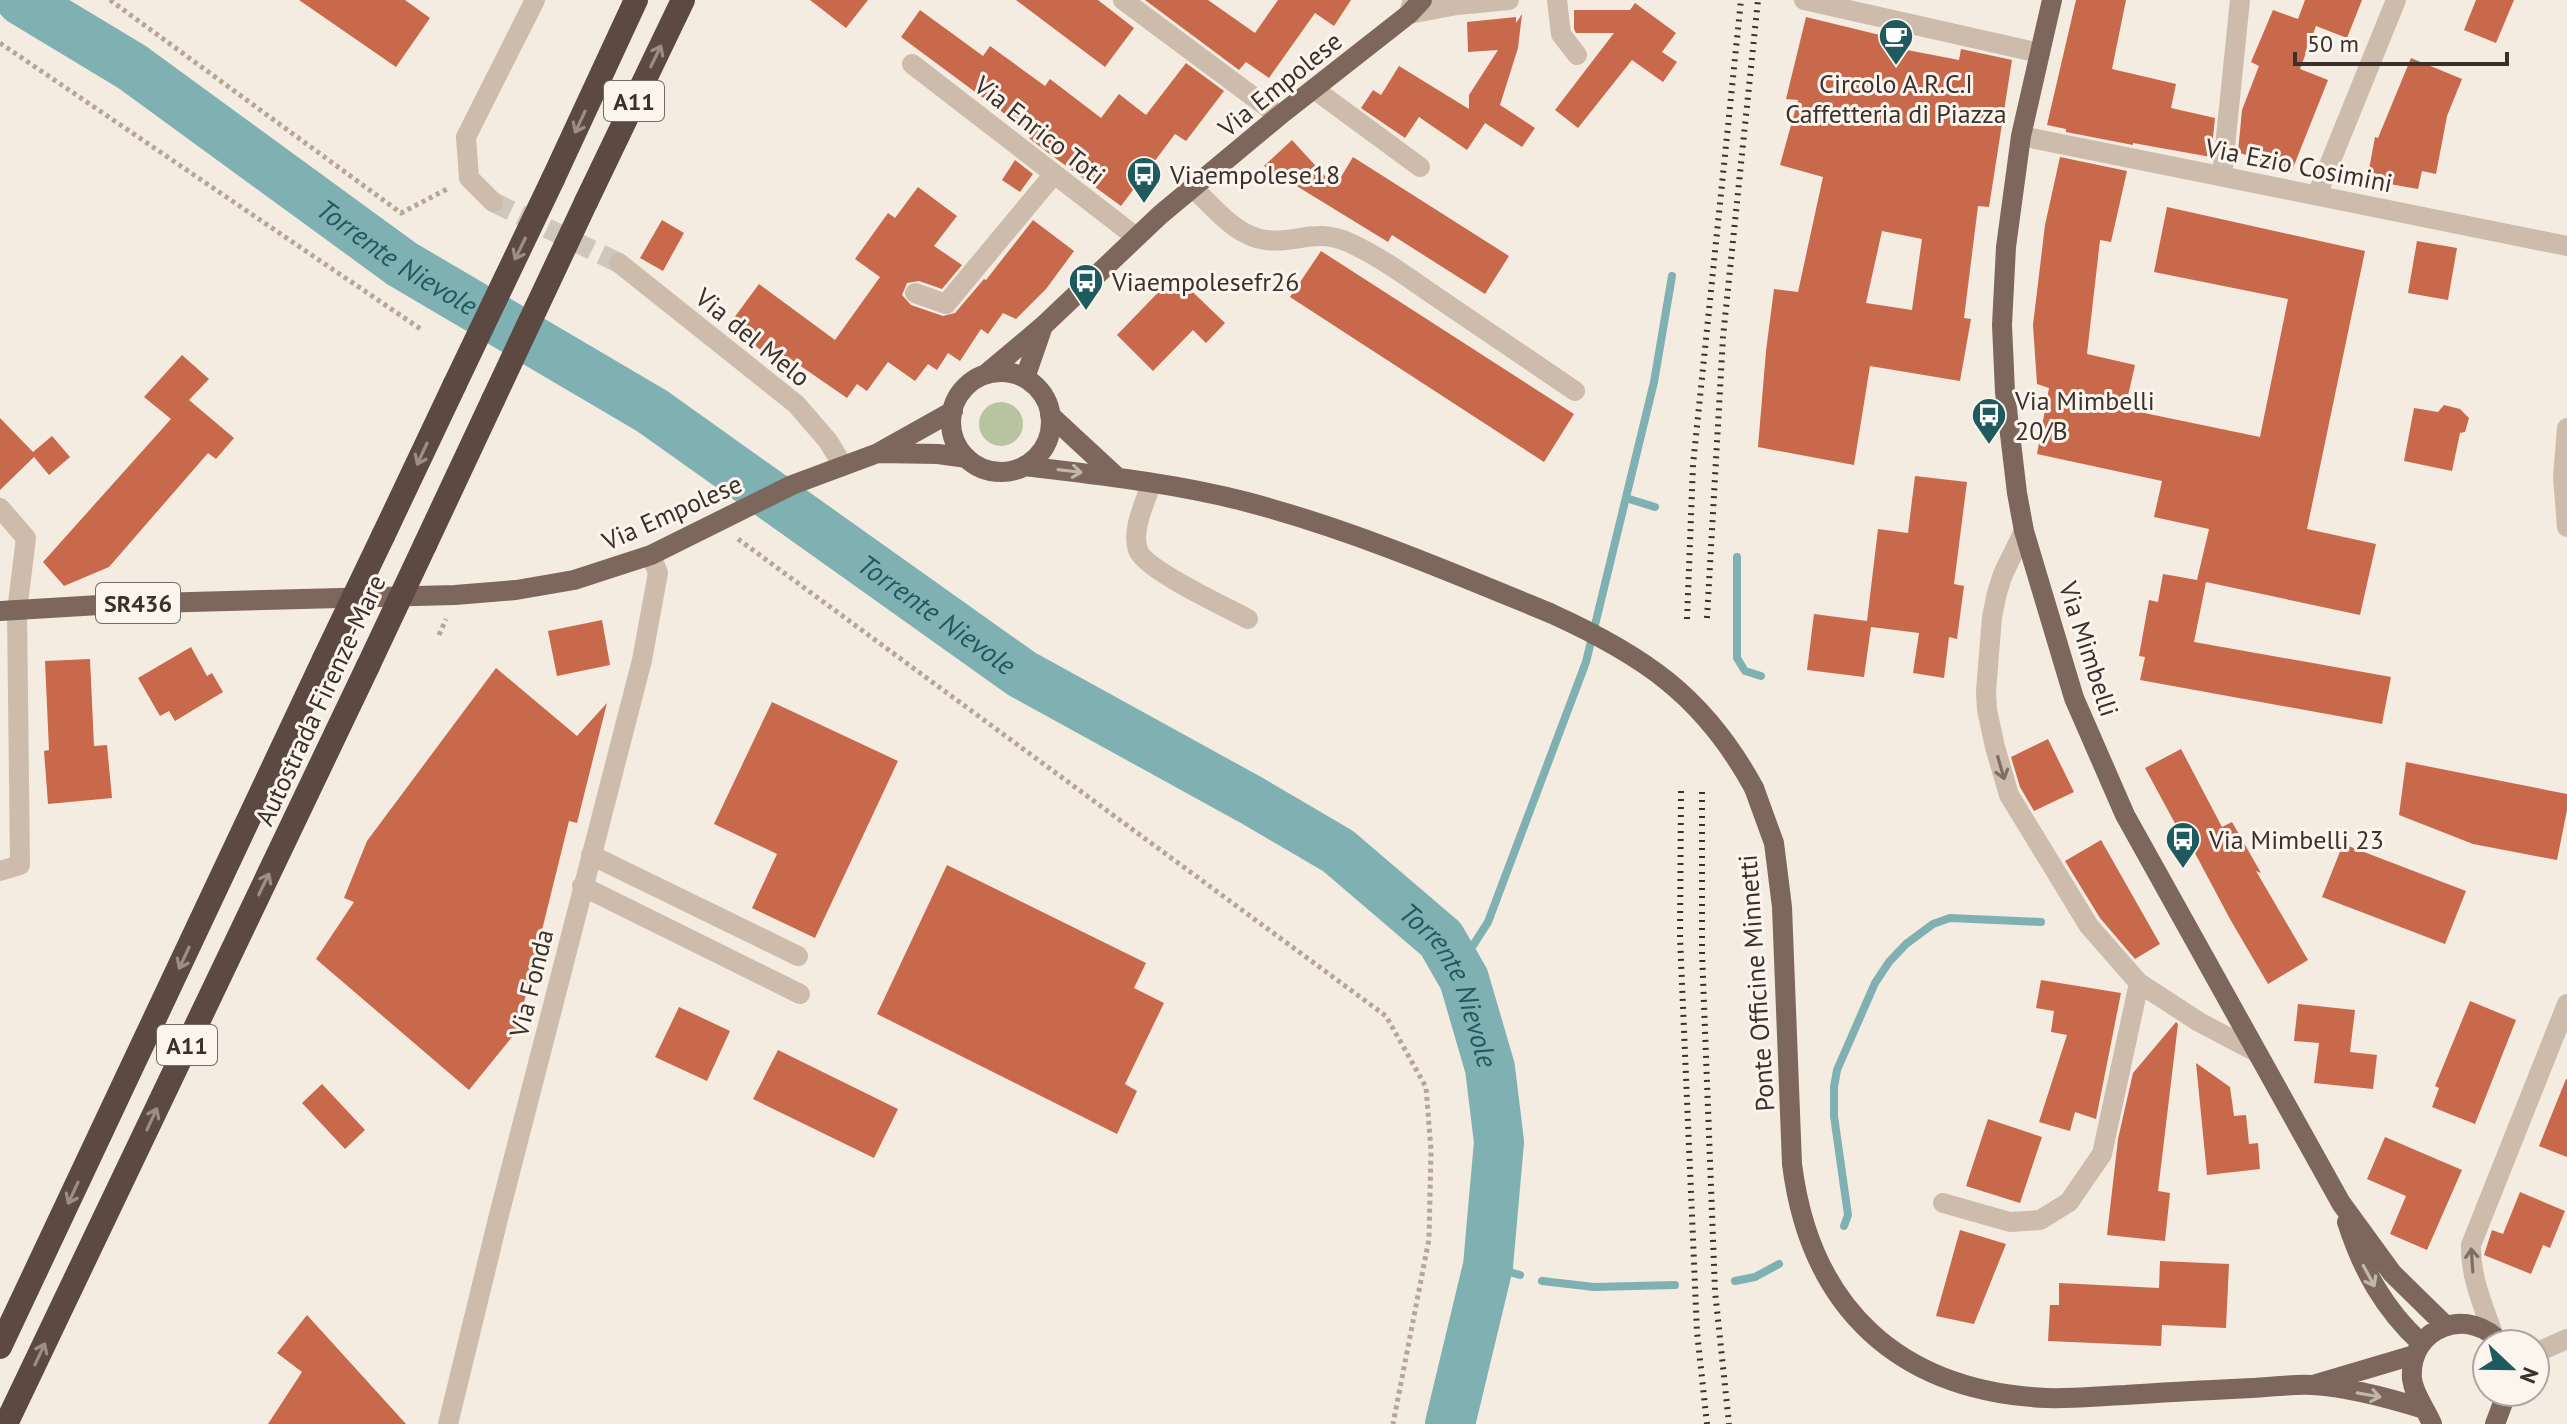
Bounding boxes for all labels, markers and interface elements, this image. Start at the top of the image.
scale bar [2295,16,2507,66]
cafe icon: Circolo A.R.C.I Caffetteria di Piazza [1877,17,1915,67]
street label: Via Empolese [1211,24,1349,145]
text: 50 m [2307,28,2359,59]
one-way arrow [649,44,664,68]
place label: Circolo A.R.C.I Caffetteria di Piazza [1785,67,2007,130]
street label: Via Enrico Toti [967,68,1112,192]
road number: A11 [604,81,664,121]
one-way arrow [572,109,587,133]
street label: Via Ezio Cosimini [2202,130,2395,199]
bus stop icon: Viaempolese18 [1125,155,1163,205]
place label: Viaempolese18 [1169,158,1340,191]
water label: Torrente Nievole [310,190,485,323]
one-way arrow [511,237,527,261]
bus stop icon: Viaempolesefr26 [1067,262,1105,312]
place label: Viaempolesefr26 [1111,265,1299,298]
street label: Via del Melo [688,280,817,393]
place label: Via Mimbelli 20/B [2014,384,2155,447]
bus stop icon: Via Mimbelli 20/B [1970,396,2008,446]
one-way arrow [414,442,429,466]
one-way arrow [1057,464,1083,479]
street label: Via Empolese [596,467,747,558]
water label: Torrente Nievole [851,545,1024,683]
street label: Autostrada Firenze-Mare [247,569,393,831]
street label: Via Mimbelli [2051,577,2126,720]
road number: SR436 [96,583,180,623]
one-way arrow [1994,754,2009,780]
bus stop icon: Via Mimbelli 23 [2164,820,2202,870]
place label: Via Mimbelli 23 [2208,823,2384,856]
street label: Ponte Officine Minnetti [1731,853,1781,1113]
one-way arrow [257,873,272,897]
water label: Torrente Nievole [1392,894,1507,1072]
street label: Via Fonda [501,926,560,1041]
one-way arrow [176,946,191,970]
road number: A11 [157,1025,217,1065]
one-way arrow [145,1107,160,1131]
one-way arrow [65,1181,80,1205]
one-way arrow [2464,1247,2479,1273]
one-way arrow [2361,1264,2377,1288]
north arrow [2471,1328,2551,1408]
one-way arrow [33,1342,48,1366]
text: N [2514,1364,2545,1387]
one-way arrow [2356,1388,2381,1403]

